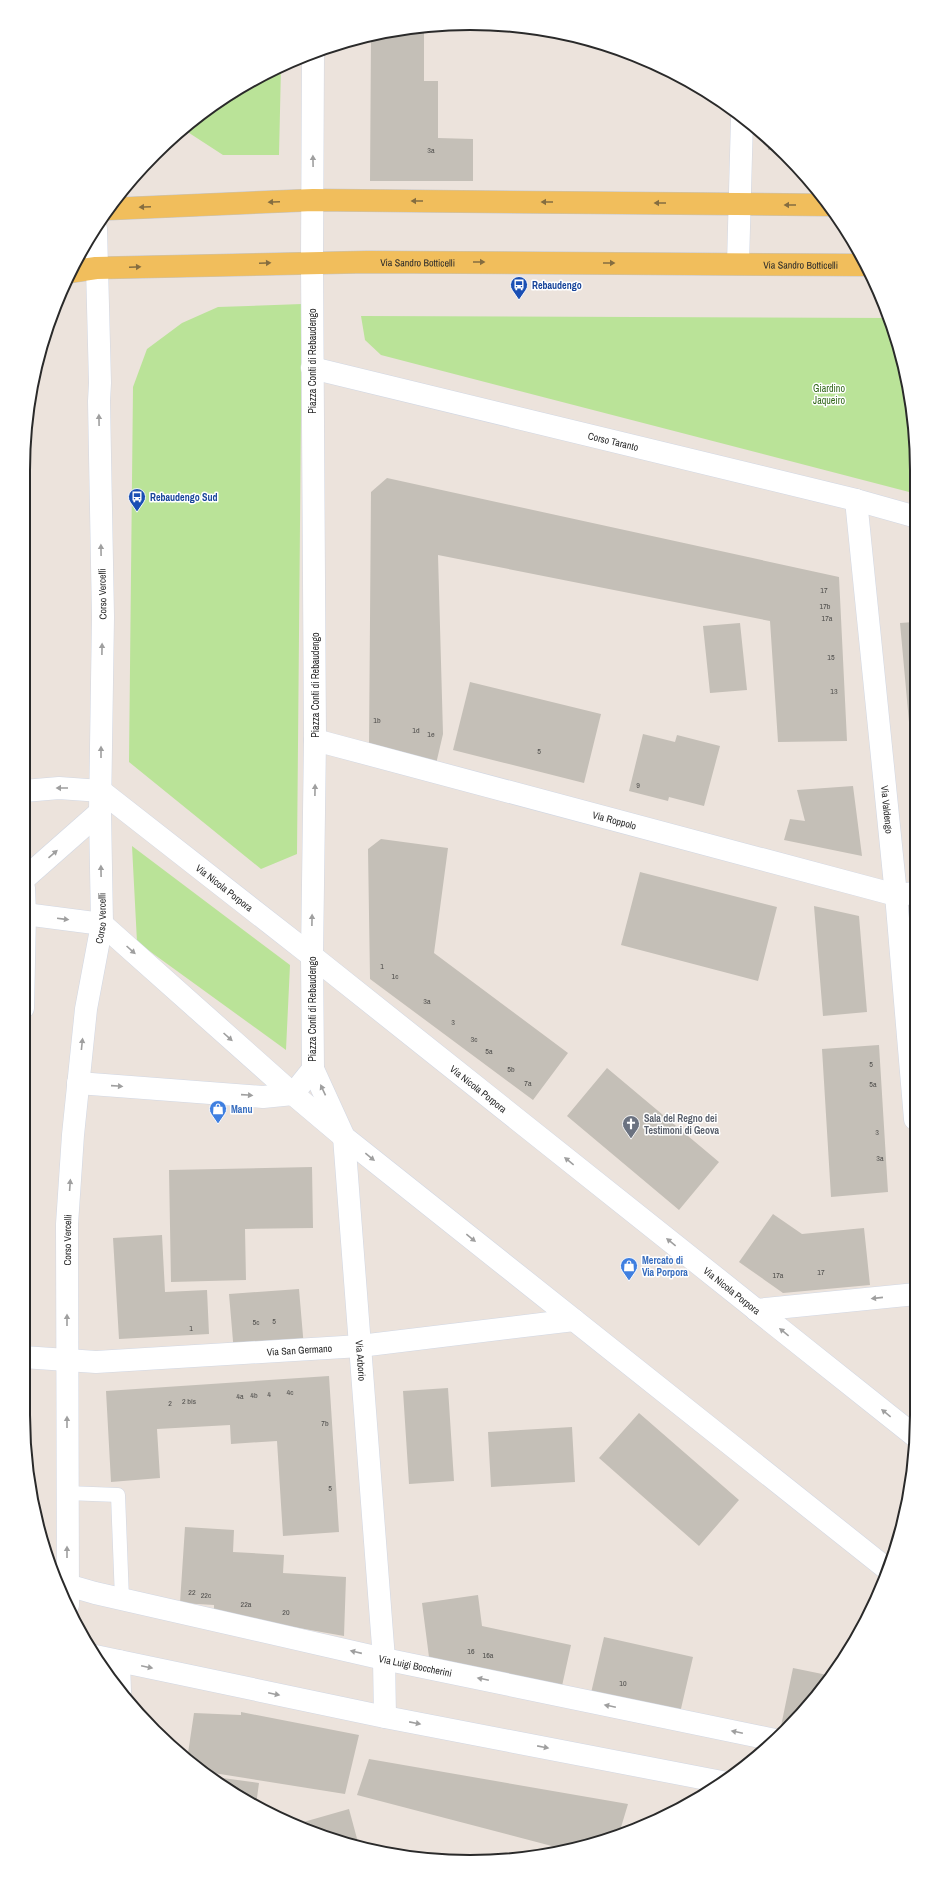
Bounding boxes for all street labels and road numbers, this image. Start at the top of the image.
street label: Via Sandro Botticelli [380,256,455,270]
street label: Via Sandro Botticelli [763,258,838,272]
street label: Piazza Conti di Rebaudengo [306,308,319,414]
street label: Corso Taranto [587,429,640,454]
street label: Corso Vercelli [96,568,109,620]
street label: Piazza Conti di Rebaudengo [309,632,322,738]
street label: Via Valdengo [878,785,896,835]
street label: Via Roppolo [591,808,638,833]
street label: Via Nicola Porpora [193,862,256,915]
street label: Corso Vercelli [92,893,109,945]
street label: Piazza Conti di Rebaudengo [306,956,319,1062]
street label: Via Nicola Porpora [447,1062,510,1116]
street label: Corso Vercelli [61,1214,75,1266]
street label: Via Nicola Porpora [701,1264,763,1318]
street label: Via Arborio [353,1340,369,1382]
street label: Via San Germano [266,1342,333,1359]
street label: Via Luigi Boccherini [377,1652,453,1680]

